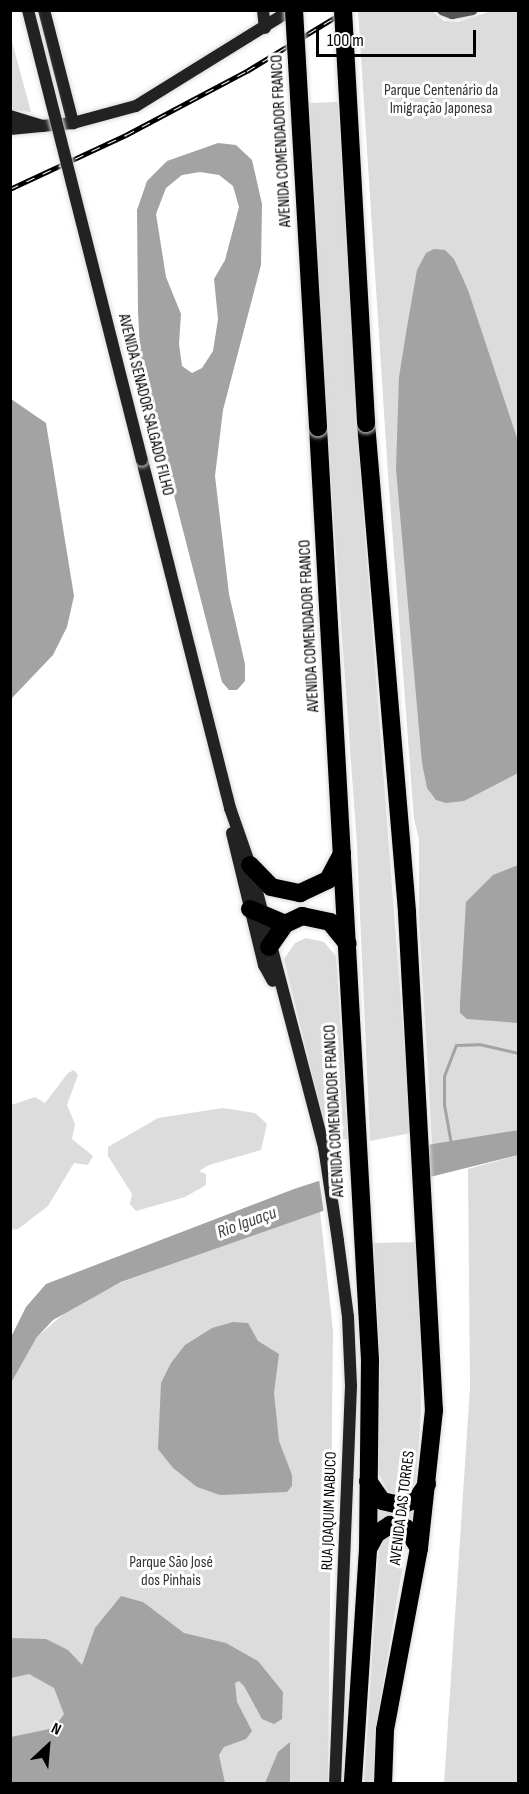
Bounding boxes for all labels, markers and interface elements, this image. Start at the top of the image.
scale bar [319,18,480,56]
text: 100 m [327,30,364,51]
street label: AVENIDA COMENDADOR FRANCO [268,54,296,228]
park label: Parque Centenário da Imigração Japonesa [384,81,498,119]
street label: AVENIDA SENADOR SALGADO FILHO [113,312,177,498]
street label: AVENIDA COMENDADOR FRANCO [296,539,324,713]
street label: AVENIDA COMENDADOR FRANCO [321,1024,349,1198]
water label: Rio Iguaçu [214,1202,280,1244]
street label: AVENIDA DAS TORRES [386,1450,420,1566]
street label: RUA JOAQUIM NABUCO [318,1451,342,1571]
park label: Parque São José dos Pinhais [129,1553,213,1591]
north arrow [18,1716,78,1776]
text: N [48,1719,64,1740]

